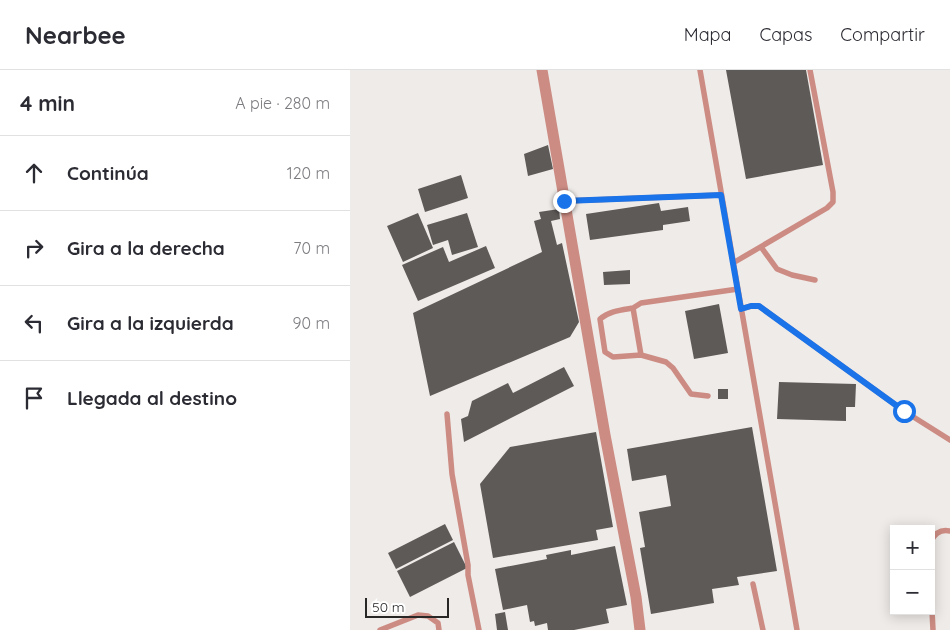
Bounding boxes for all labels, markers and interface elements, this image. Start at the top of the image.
text: Nearbee [25,20,126,50]
text: Mapa [684,23,731,46]
text: Capas [759,23,812,46]
text: Compartir [840,23,925,46]
text: 4 min [20,90,75,116]
text: A pie · 280 m [235,93,330,113]
icon: ahead [20,159,48,187]
text: Continúa [67,161,149,185]
text: 120 m [287,163,330,183]
route end [553,190,576,213]
icon: right [20,234,48,262]
text: Gira a la derecha [67,236,225,260]
text: 70 m [293,238,330,258]
icon: left [20,309,48,337]
text: Gira a la izquierda [67,311,234,335]
text: 90 m [293,313,330,333]
icon: arrive [20,384,48,412]
text: Llegada al destino [67,386,237,410]
route start [893,400,916,423]
map controls [890,525,935,615]
button: + [890,525,935,570]
button: − [890,570,935,615]
scale bar [365,595,449,618]
text: 50 m [372,598,405,616]

